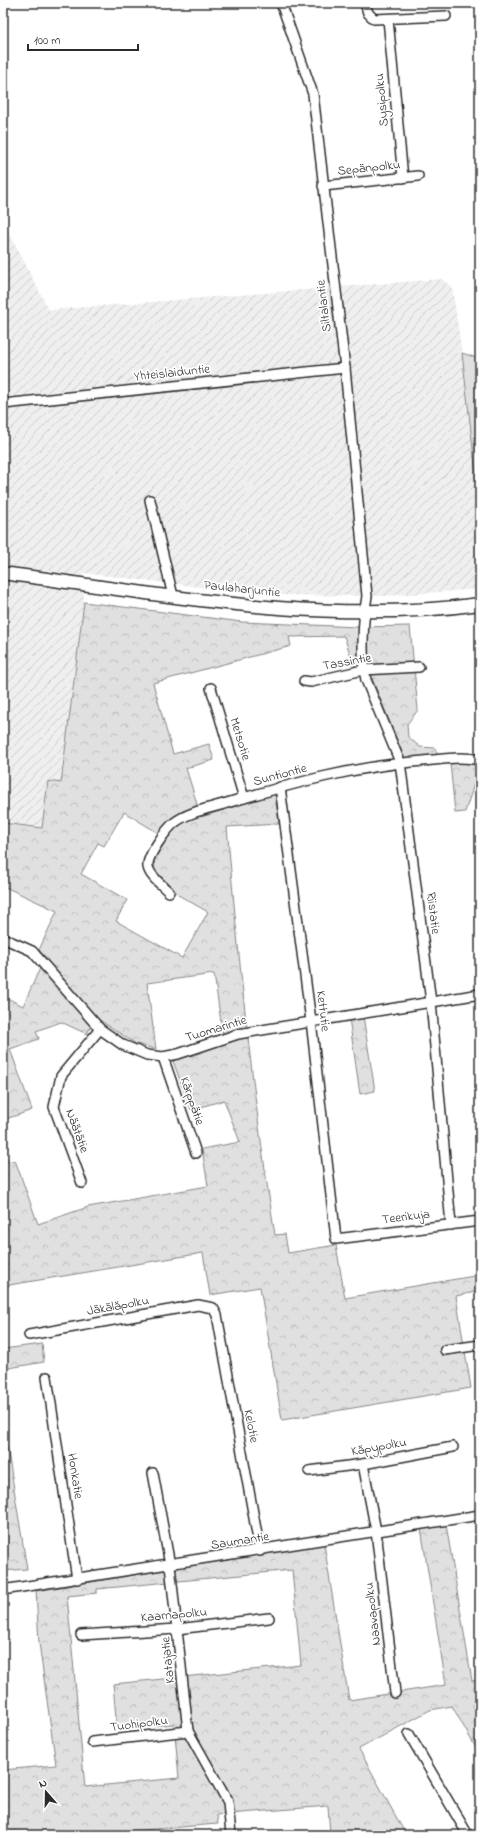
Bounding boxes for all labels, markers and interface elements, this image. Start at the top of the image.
scale bar [28,26,138,52]
text: 100 m [34,32,61,50]
street label: Sysipolku [370,73,395,127]
street label: Sepänpolku [337,155,401,181]
street label: Siltalantie [311,279,337,333]
street label: Yhteislaiduntie [133,360,211,386]
street label: Paulaharjuntie [203,576,281,602]
street label: Tassintie [321,648,373,676]
street label: Metsotie [224,715,256,763]
street label: Suntiontie [251,759,309,791]
street label: Riistatie [421,891,445,935]
street label: Kettutie [311,990,335,1033]
street label: Tuomarintie [183,1011,249,1047]
street label: Kärppätie [175,1074,209,1128]
street label: Näätätie [60,1106,94,1156]
street label: Teerikuja [381,1205,431,1229]
street label: Jäkäläpolku [85,1291,151,1321]
street label: Kelotie [238,1408,264,1444]
street label: Käpypolku [350,1433,408,1462]
street label: Honkatie [62,1452,88,1500]
street label: Saumantie [209,1527,271,1555]
street label: Naavapolku [360,1581,386,1647]
street label: Kaarnapolku [140,1603,208,1627]
street label: Katajatie [156,1636,180,1684]
street label: Tuohipolku [109,1711,169,1737]
north arrow [26,1772,66,1812]
text: N [37,1775,49,1792]

